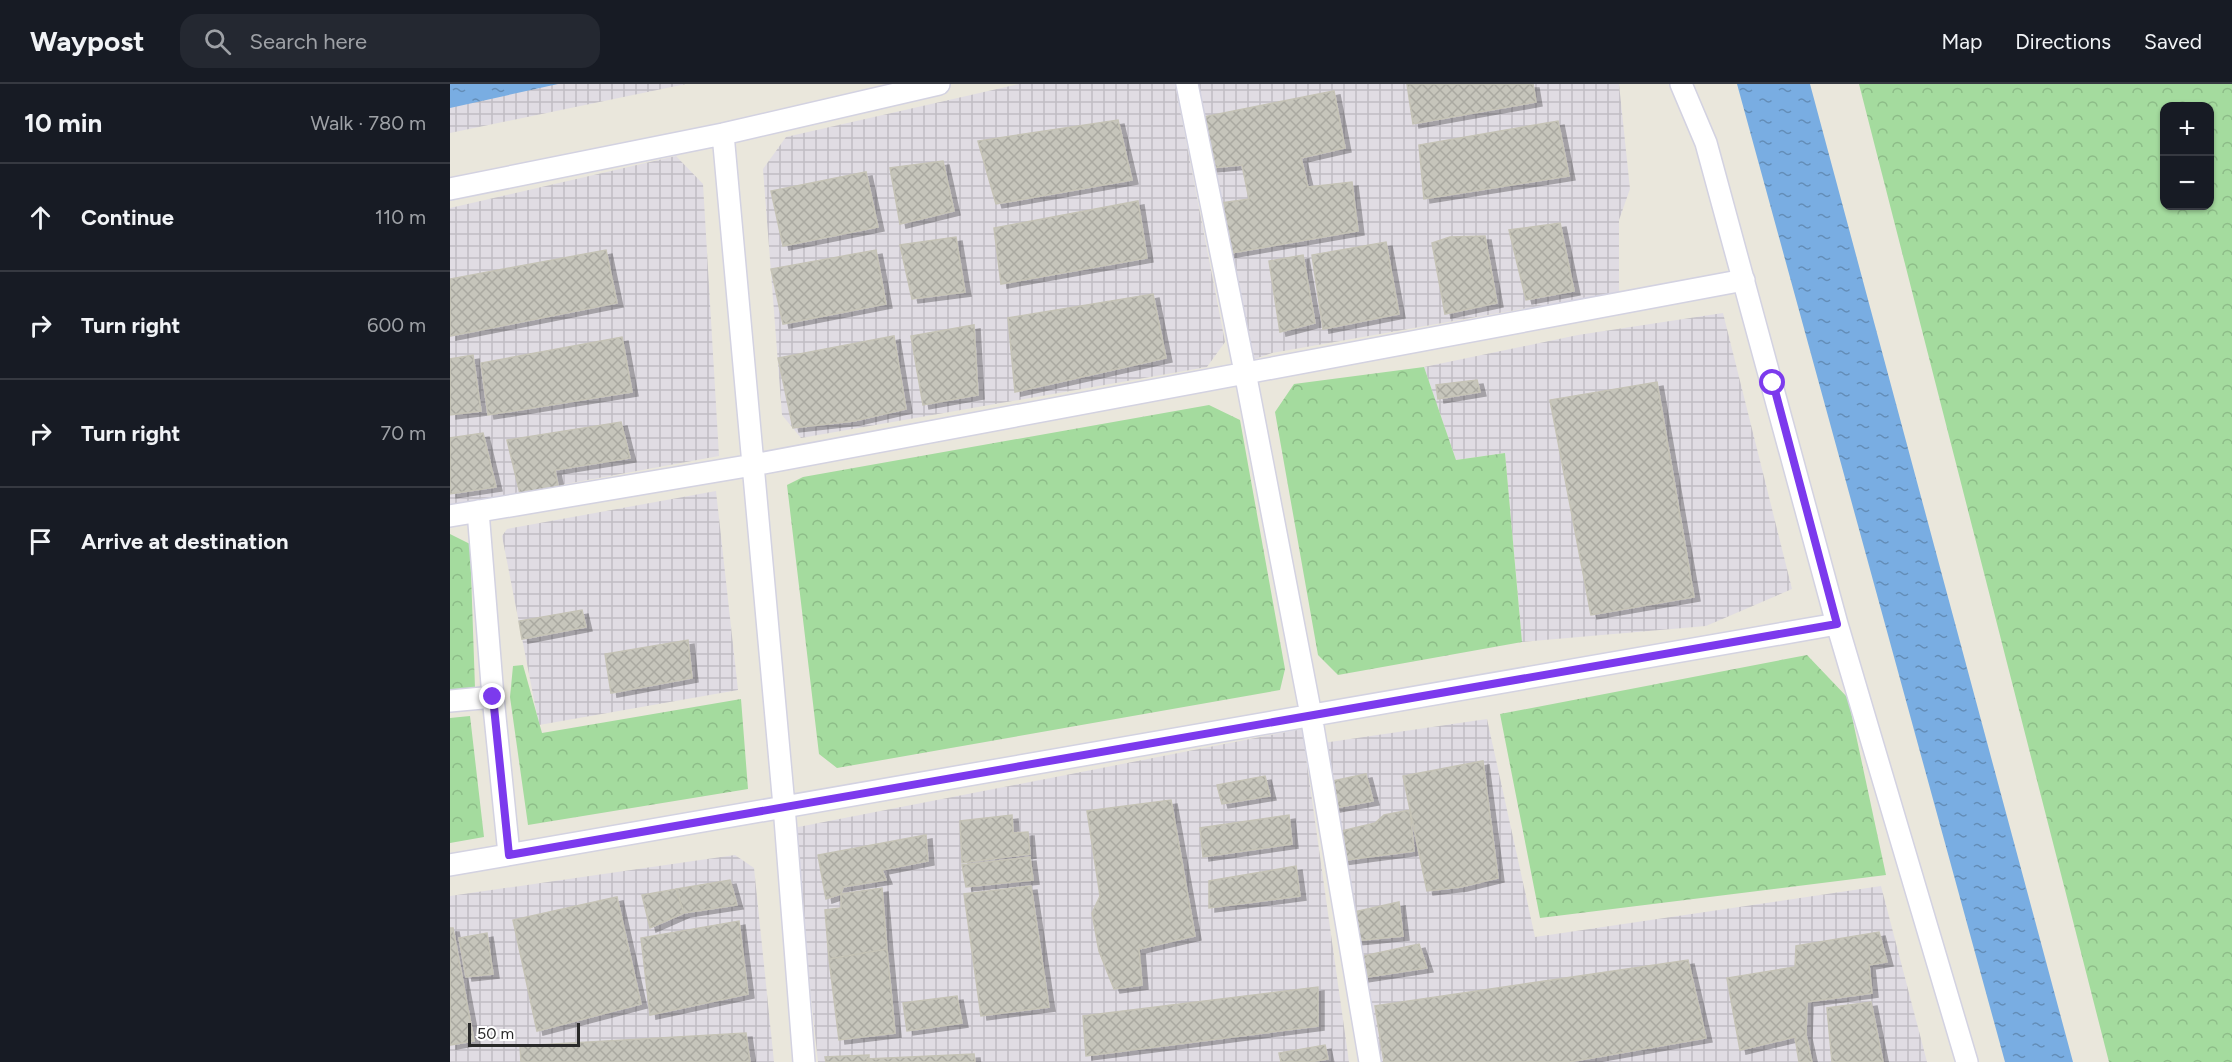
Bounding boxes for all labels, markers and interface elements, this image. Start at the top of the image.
search box [180,14,600,68]
text: Waypost [30,24,144,58]
icon: search [201,25,234,58]
text: Search here [249,28,367,55]
text: Map [1941,29,1982,54]
text: Directions [2015,29,2111,54]
text: Saved [2144,29,2202,54]
map controls [2160,102,2214,210]
button: + [2160,102,2214,156]
text: 10 min [24,107,102,139]
text: Walk · 780 m [311,111,426,135]
button: − [2160,156,2214,210]
icon: ahead [24,201,57,234]
text: Continue [81,204,174,231]
text: 110 m [375,205,426,229]
icon: right [24,309,57,342]
text: Turn right [81,312,180,339]
text: 600 m [367,313,426,337]
route start [1759,369,1785,395]
icon: right [24,417,57,450]
text: Turn right [81,420,180,447]
text: 70 m [380,421,426,445]
icon: arrive [24,525,57,558]
text: Arrive at destination [81,528,289,555]
route end [479,683,505,709]
scale bar [468,1020,580,1048]
text: 50 m [477,1024,514,1043]

